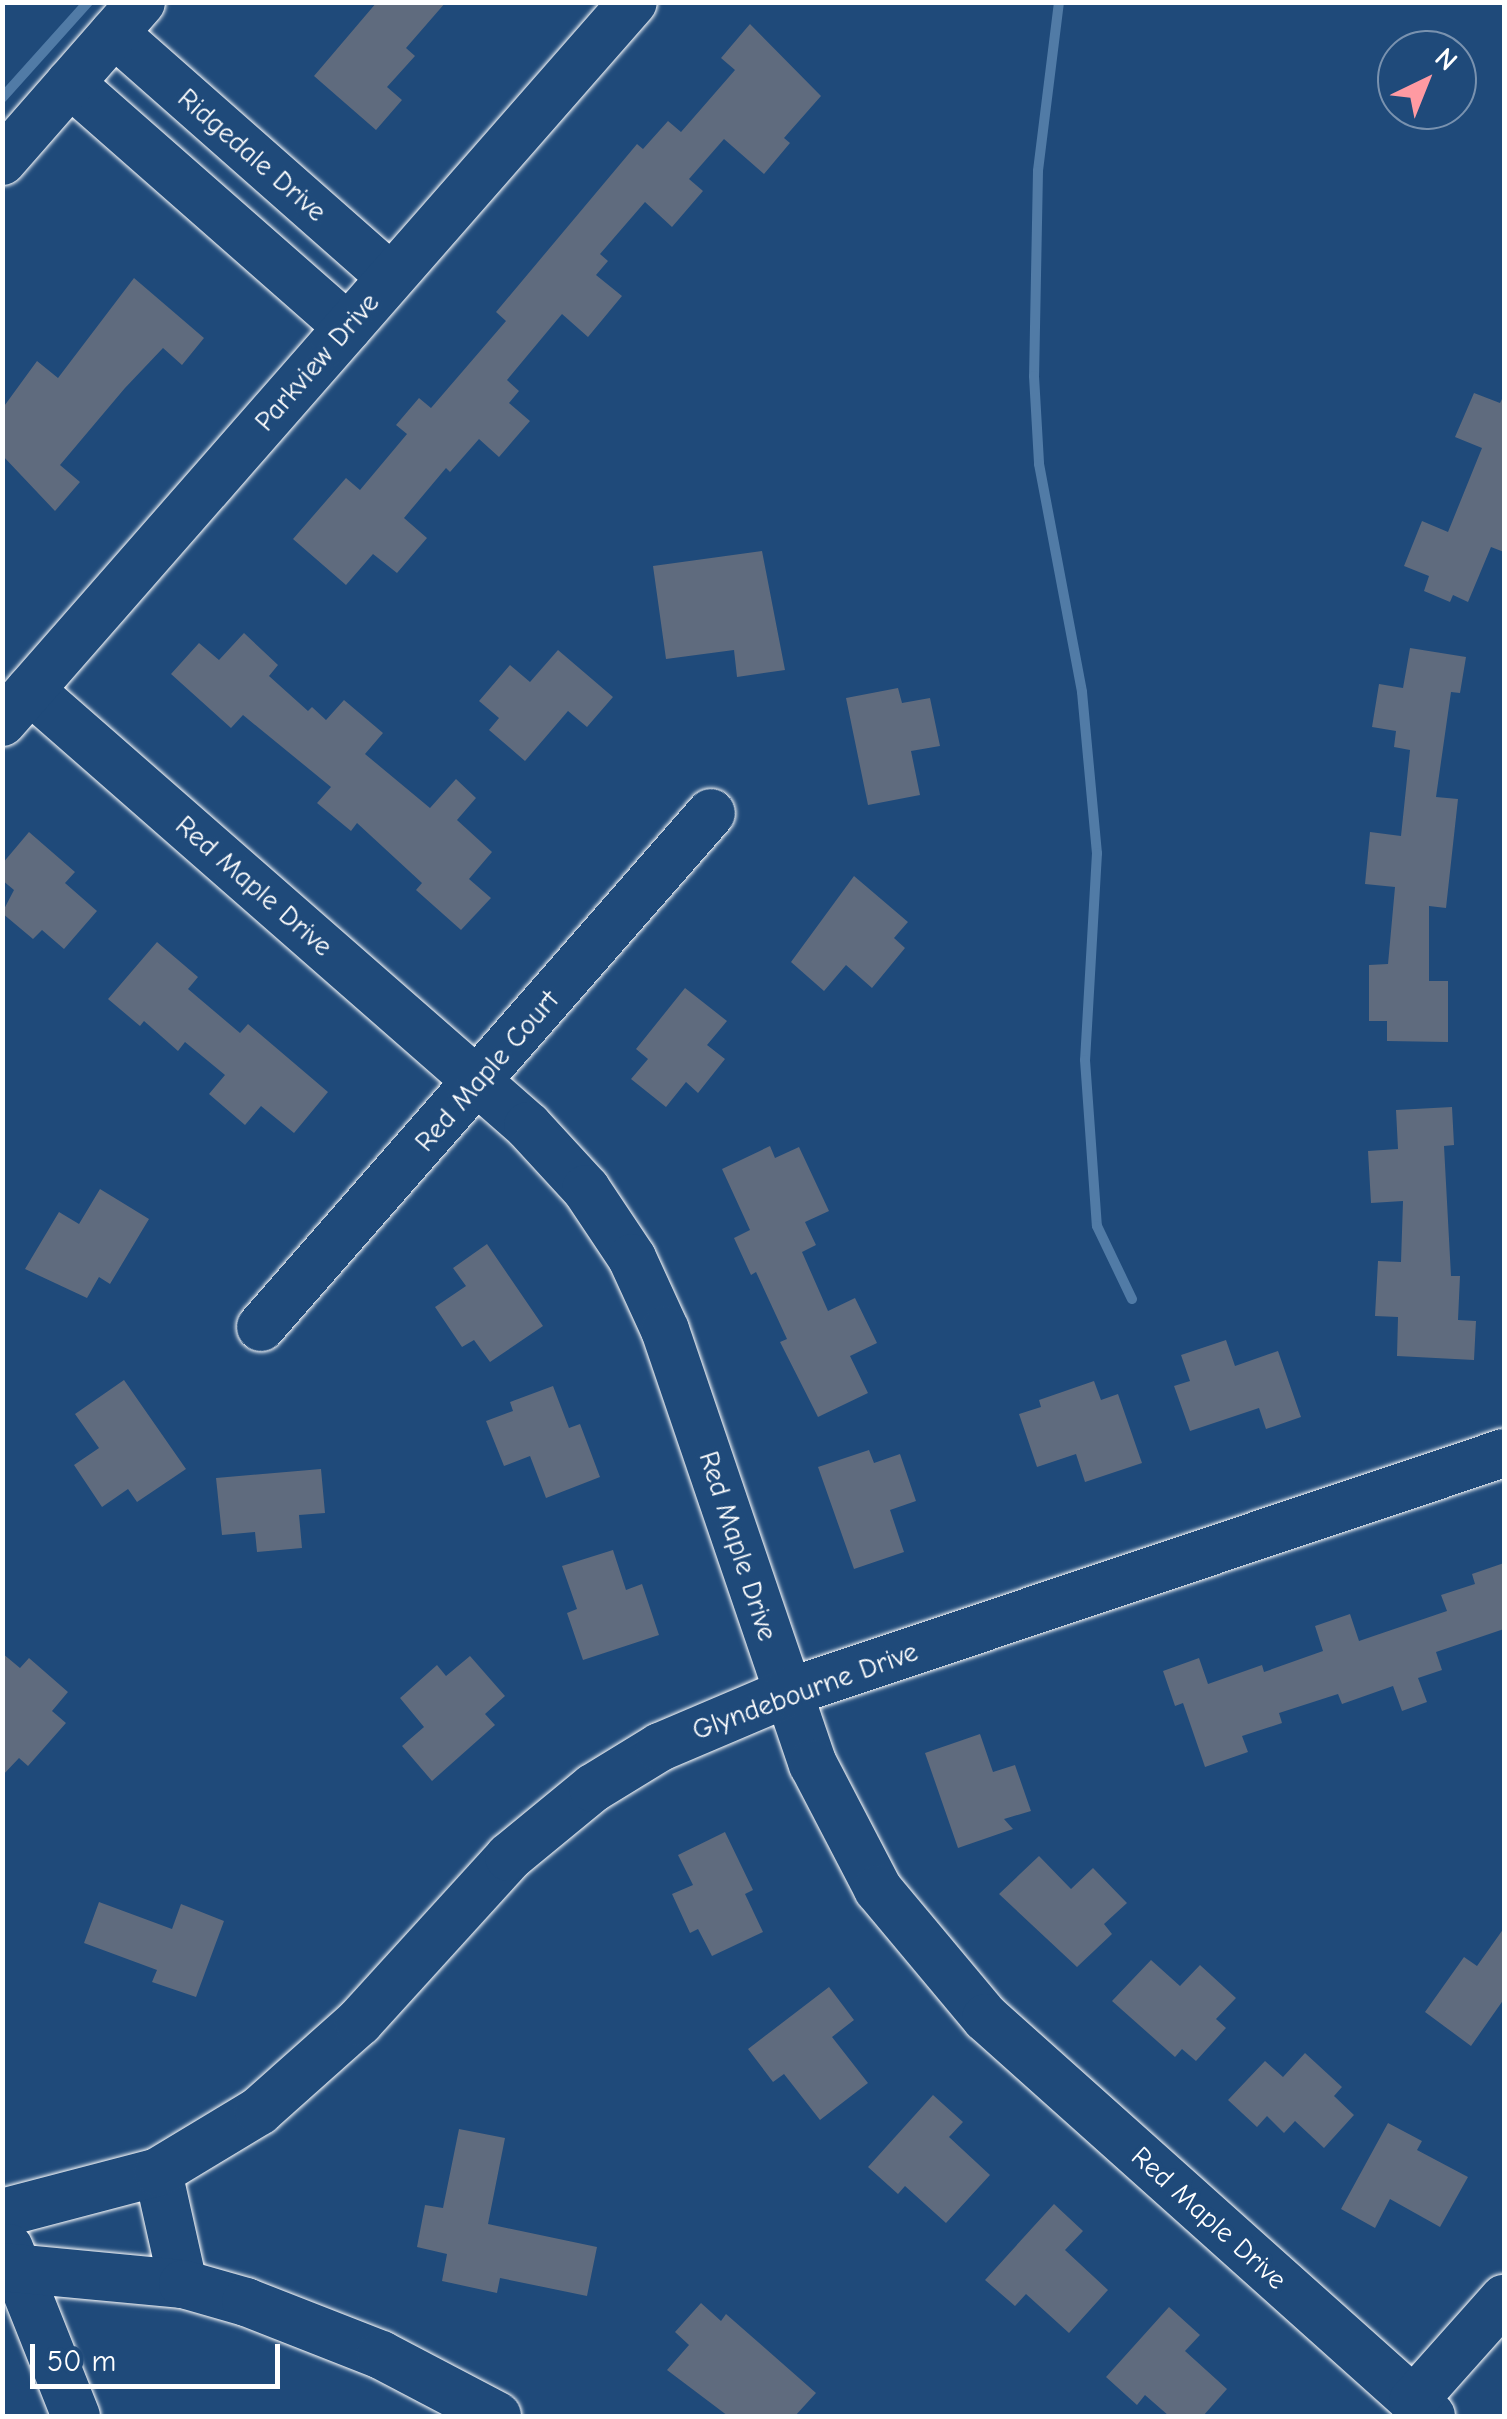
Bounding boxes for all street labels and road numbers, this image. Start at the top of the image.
street label: Ridgedale Drive [171,81,333,229]
street label: Parkview Drive [248,286,386,438]
street label: Red Maple Drive [169,809,339,963]
street label: Red Maple Court [408,984,566,1158]
street label: Red Maple Drive [692,1447,784,1645]
street label: Glyndebourne Drive [688,1635,922,1747]
street label: Red Maple Drive [1125,2140,1293,2296]

